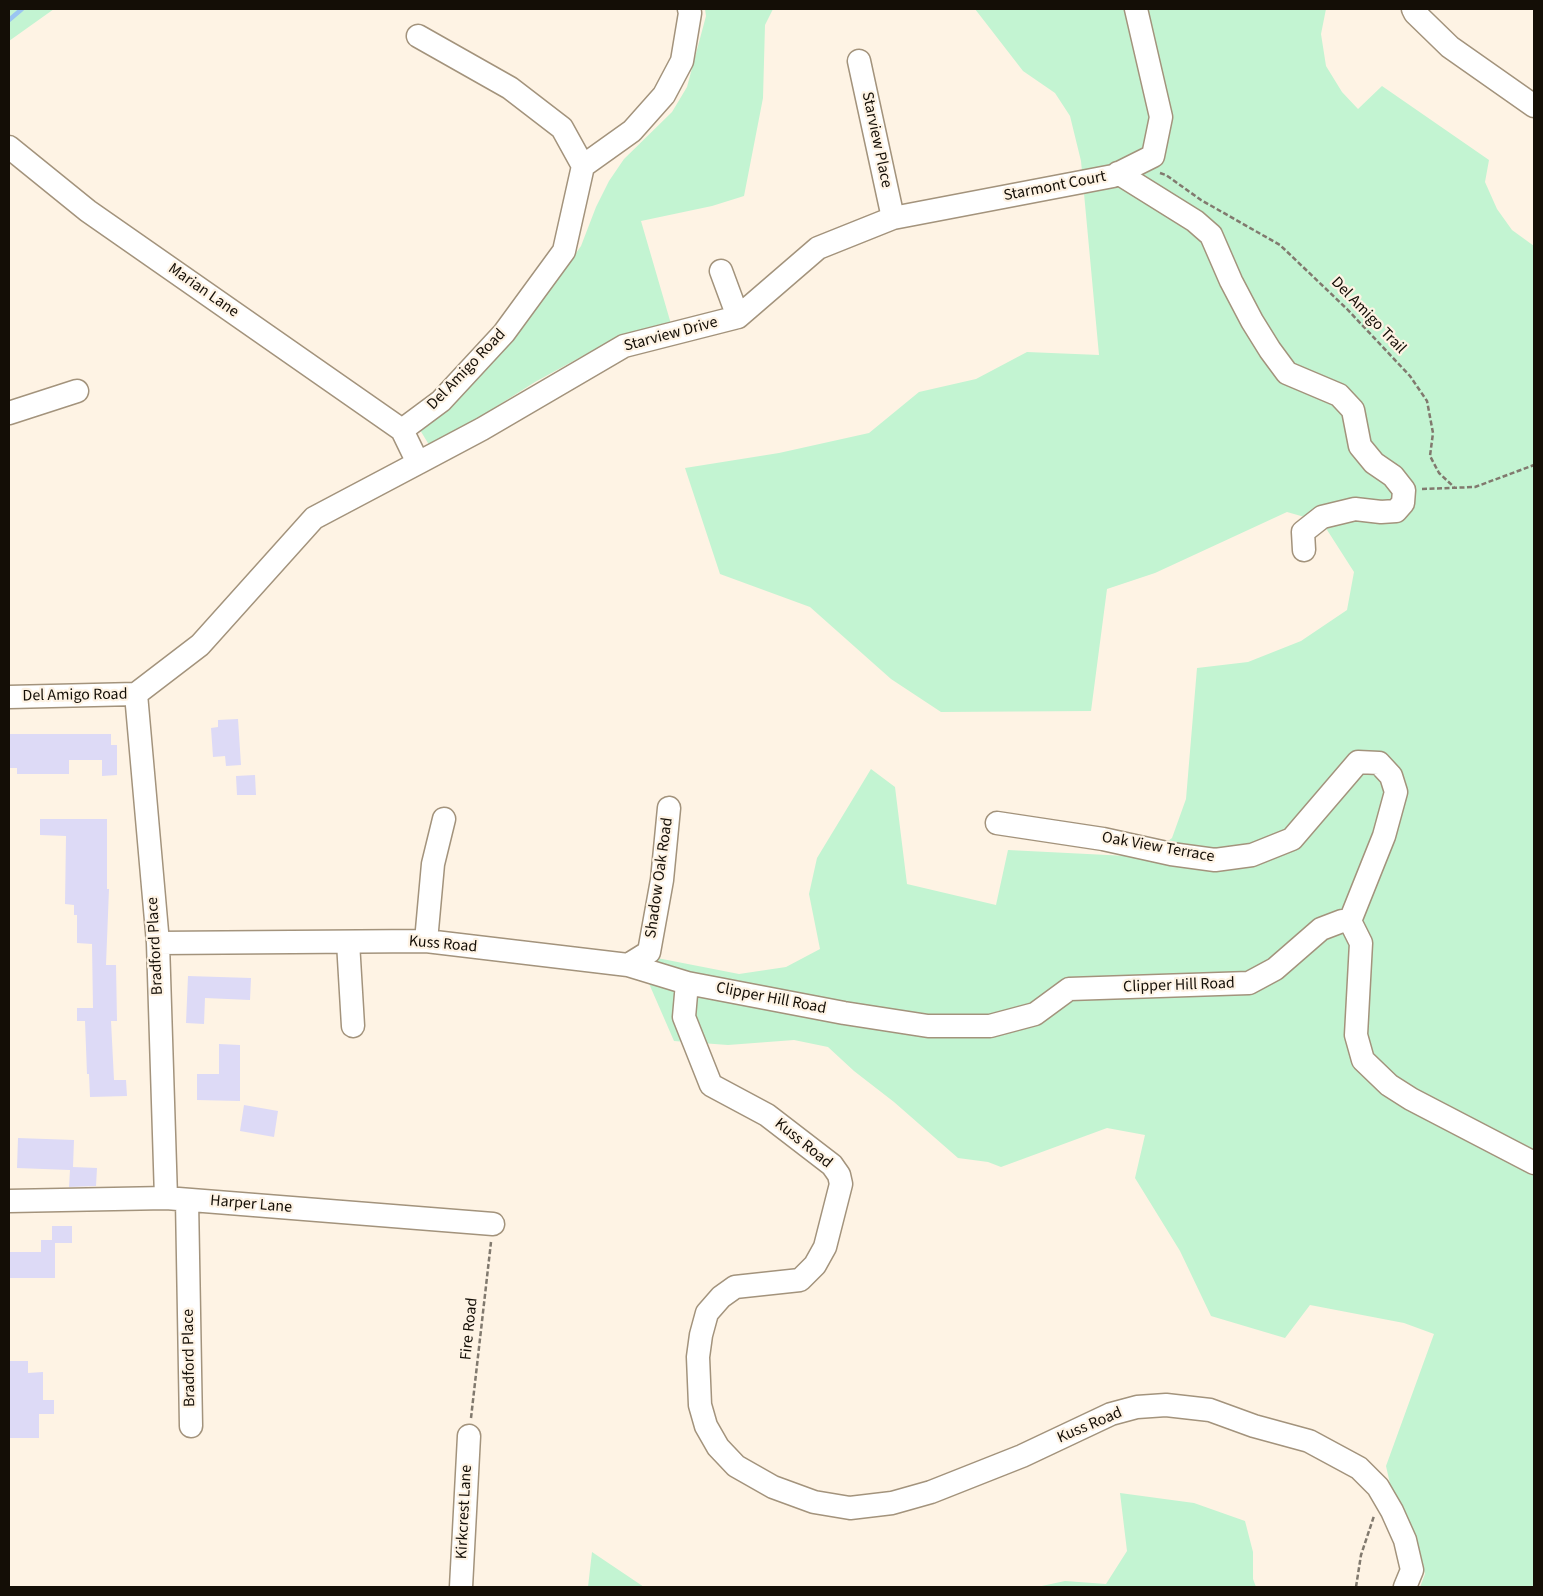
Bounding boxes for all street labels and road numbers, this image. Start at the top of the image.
street label: Starview Place [856,90,896,190]
street label: Starmont Court [1002,168,1108,206]
street label: Marian Lane [164,260,242,322]
street label: Del Amigo Trail [1326,273,1410,359]
street label: Starview Drive [622,313,720,357]
street label: Del Amigo Road [424,326,510,414]
street label: Del Amigo Road [22,685,128,707]
street label: Shadow Oak Road [642,816,678,940]
street label: Oak View Terrace [1100,829,1216,867]
street label: Bradford Place [144,896,168,996]
street label: Kuss Road [408,932,478,958]
street label: Clipper Hill Road [1123,974,1235,998]
street label: Clipper Hill Road [714,979,828,1019]
street label: Kuss Road [770,1115,836,1173]
street label: Harper Lane [209,1192,293,1218]
street label: Fire Road [457,1297,483,1361]
street label: Bradford Place [180,1309,200,1407]
street label: Kuss Road [1055,1404,1125,1448]
street label: Kirkcrest Lane [453,1464,477,1560]

